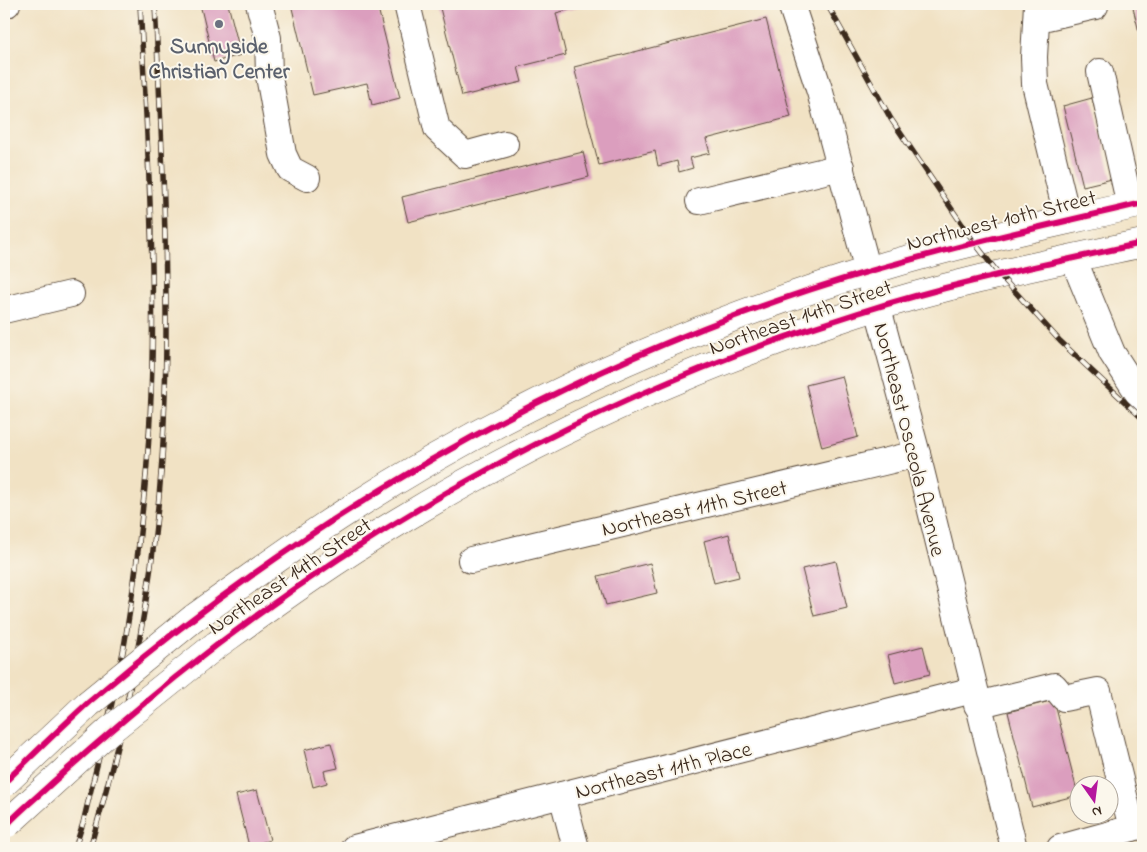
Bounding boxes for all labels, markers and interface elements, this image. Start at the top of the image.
marker: Sunnyside Christian Center [213,18,225,30]
place label: Sunnyside Christian Center [149,32,291,89]
street label: Northwest 10th Street [903,183,1101,261]
street label: Northeast 14th Street [705,272,897,365]
street label: Northeast Osceola Avenue [864,320,953,560]
street label: Northeast 11th Street [599,473,791,547]
street label: Northeast 14th Street [202,510,380,644]
street label: Northeast 11th Place [572,734,755,809]
north arrow [1070,774,1120,824]
text: N [1090,800,1104,822]

